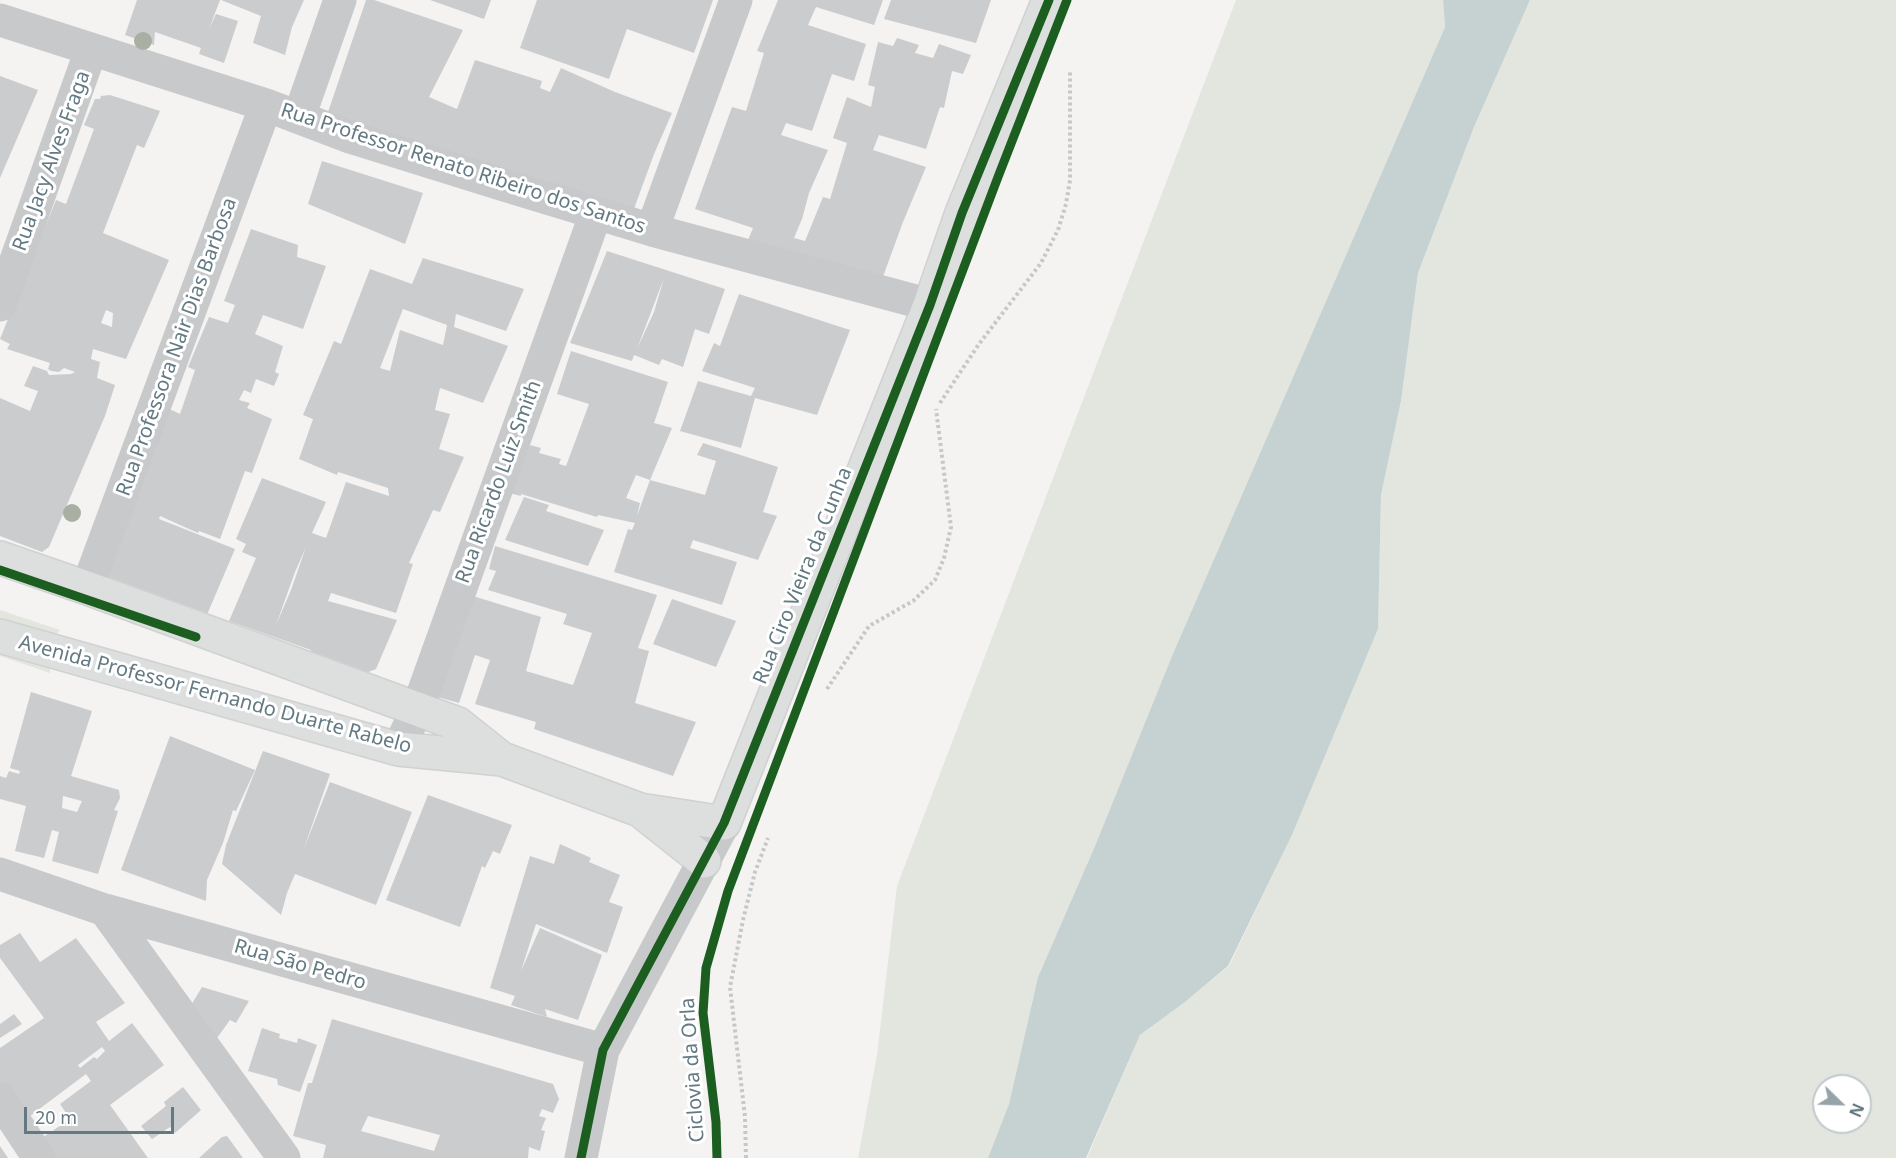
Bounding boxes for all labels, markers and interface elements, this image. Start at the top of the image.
street label: Rua Jacy Alves Fraga [8,68,96,254]
street label: Rua Professor Renato Ribeiro dos Santos [278,99,648,239]
street label: Rua Professora Nair Dias Barbosa [112,195,242,499]
street label: Rua Ricardo Luiz Smith [451,377,547,587]
street label: Rua Ciro Vieira da Cunha [748,464,858,688]
street label: Avenida Professor Fernando Duarte Rabelo [16,631,414,759]
street label: Rua São Pedro [231,935,369,995]
street label: Ciclovia da Orla [676,997,710,1143]
north arrow [1812,1074,1872,1134]
scale bar [27,1095,177,1133]
text: N [1844,1100,1869,1121]
text: 20 m [35,1105,77,1129]

